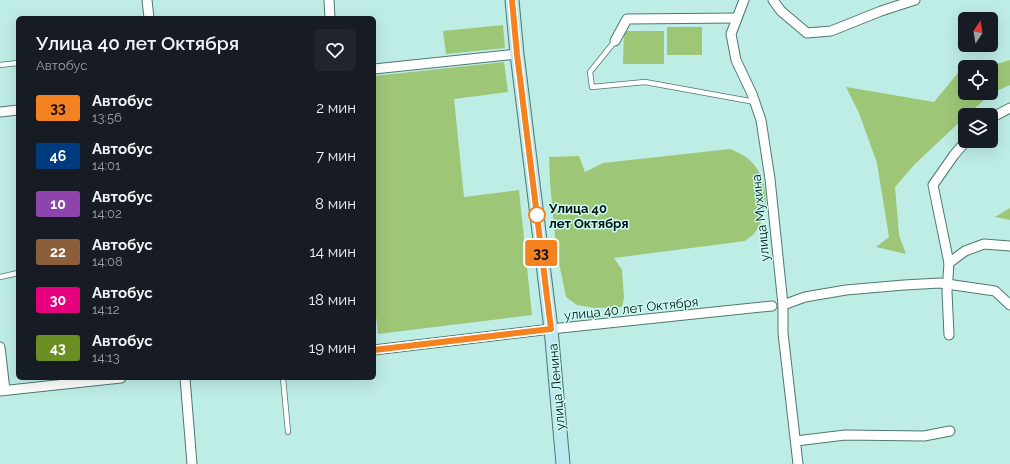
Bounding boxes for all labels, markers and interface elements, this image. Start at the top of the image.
north arrow [958,12,998,52]
map controls [958,12,998,148]
button: heart [314,29,356,71]
text: Улица 40 лет Октября [36,32,239,54]
text: Автобус [36,58,87,73]
button: locate [958,60,998,100]
text: Автобус [92,92,153,110]
text: 2 мин [316,99,356,117]
text: 33 [50,100,66,116]
button: layers [958,108,998,148]
text: 13:56 [92,110,122,125]
text: Автобус [92,140,153,158]
text: 7 мин [316,147,356,165]
text: 46 [50,148,66,164]
text: 14:01 [92,158,121,173]
street label: улица Мухина [748,174,773,262]
text: Автобус [92,188,153,206]
text: 8 мин [315,195,356,213]
text: 10 [50,196,66,212]
place label: Улица 40 лет Октября [548,201,629,231]
text: 14:02 [92,206,122,221]
marker: Улица 40 лет Октября [528,206,546,224]
text: Автобус [92,236,153,254]
line badge: 33 [523,240,559,266]
text: 14 мин [309,243,356,261]
text: 22 [50,244,66,260]
text: 33 [533,245,549,261]
text: 14:08 [92,254,123,269]
text: Автобус [92,284,153,302]
text: 18 мин [309,291,356,309]
text: 30 [50,292,66,308]
street label: улица 40 лет Октября [563,294,699,323]
text: 14:12 [92,302,119,317]
text: Автобус [92,332,153,350]
text: 19 мин [309,339,356,357]
text: 43 [50,340,66,356]
street label: улица Ленина [545,343,568,431]
text: 14:13 [92,350,120,365]

